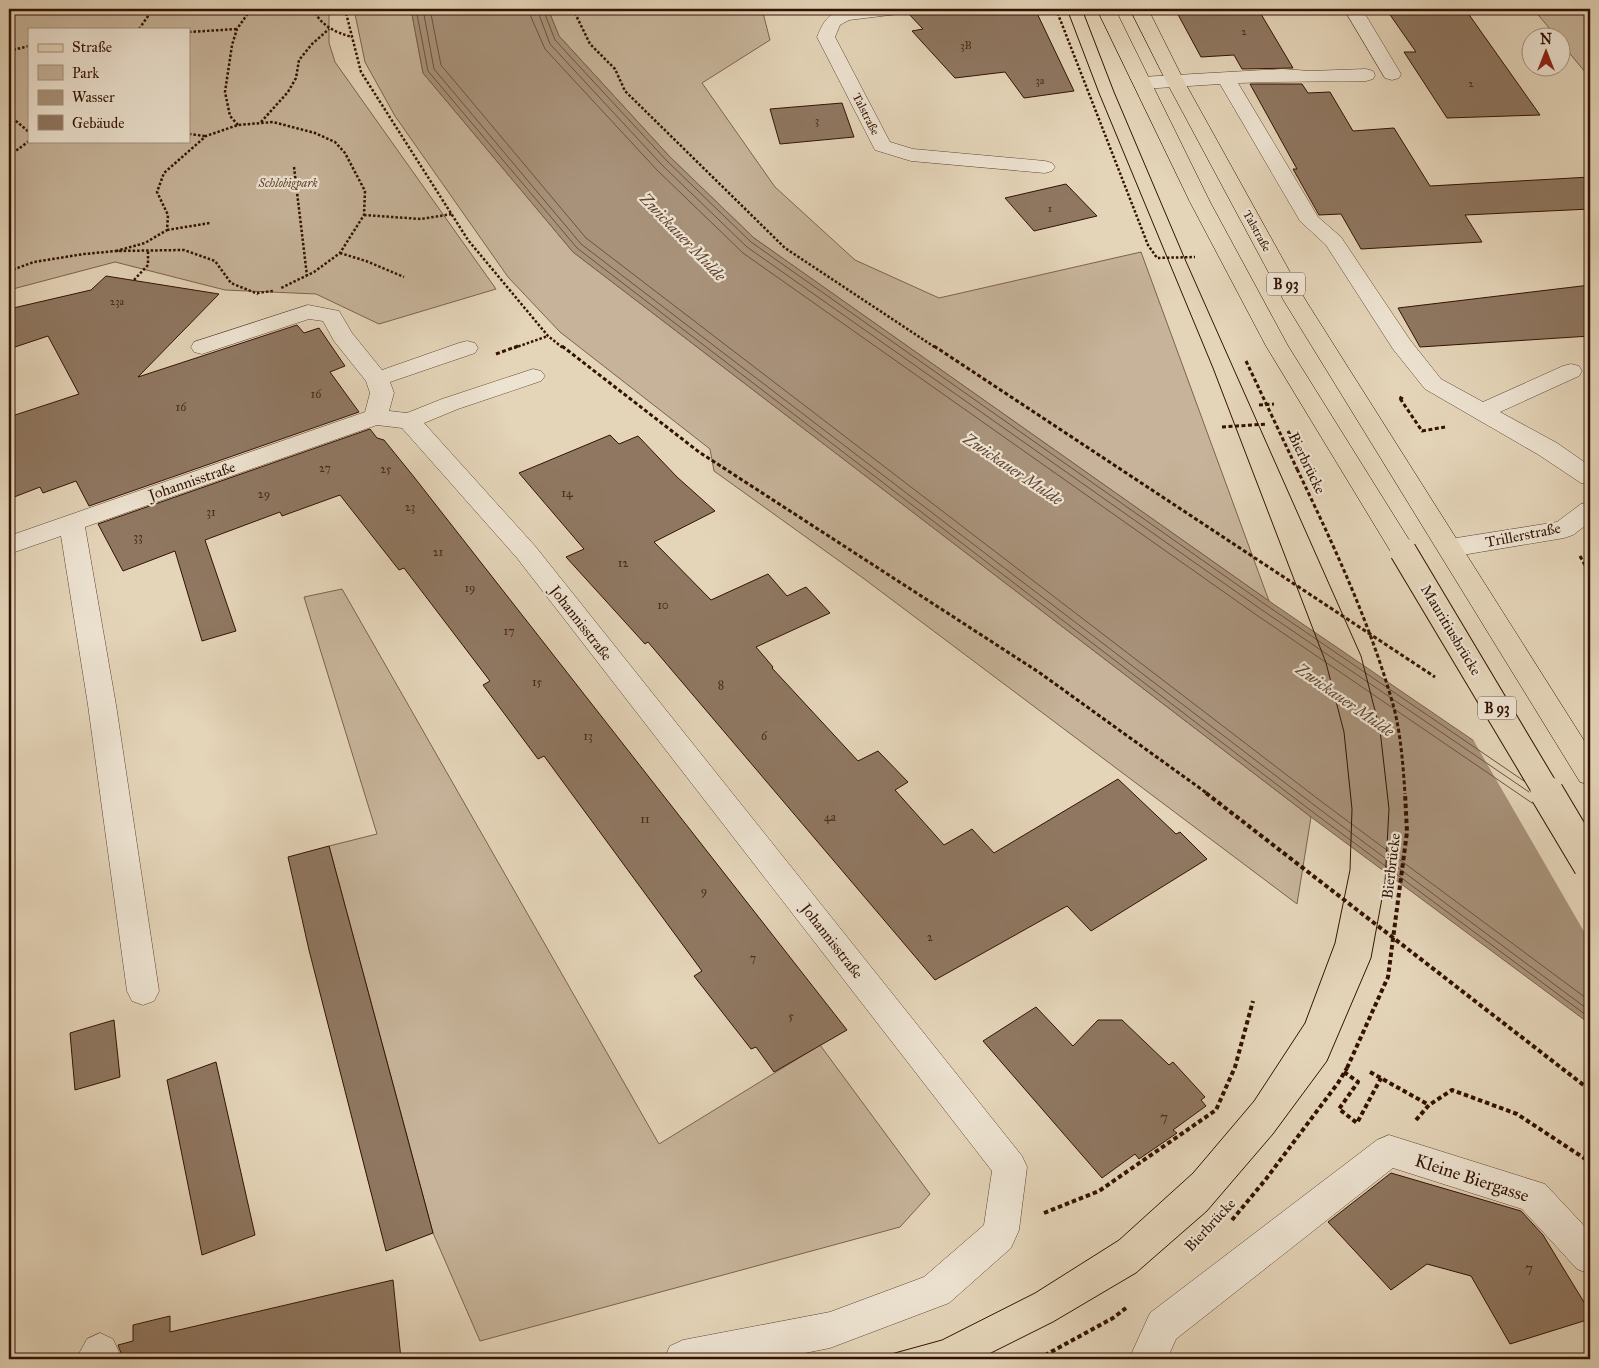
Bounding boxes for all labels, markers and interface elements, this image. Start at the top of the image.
house number: 2 [1241,25,1247,38]
legend [28,28,190,142]
north arrow [1522,28,1572,78]
text: N [1540,31,1552,48]
text: Straße [72,38,112,56]
house number: 3B [960,39,972,52]
text: Park [72,64,99,82]
house number: 3a [1035,74,1045,87]
house number: 2 [1468,77,1474,90]
text: Wasser [72,88,115,106]
street label: Talstraße [849,91,883,137]
text: Gebäude [72,114,125,132]
house number: 3 [815,114,819,127]
park label: Schlobigpark [257,176,318,191]
water label: Zwickauer Mulde [636,188,730,286]
house number: 1 [1048,202,1052,215]
street label: Talstraße [1240,208,1274,254]
road number: B 93 [1267,272,1305,296]
house number: 23a [110,295,125,308]
house number: 16 [311,387,322,401]
house number: 16 [176,400,187,414]
water label: Zwickauer Mulde [959,428,1067,510]
street label: Bierbrücke [1284,429,1330,497]
street label: Johannisstraße [144,458,238,506]
house number: 27 [319,461,331,475]
house number: 25 [380,462,392,476]
house number: 14 [561,486,573,500]
house number: 29 [258,487,270,501]
house number: 23 [405,500,416,514]
house number: 31 [206,505,216,519]
street label: Trillerstraße [1484,519,1562,551]
house number: 33 [133,530,143,544]
house number: 21 [433,545,444,559]
house number: 12 [618,556,628,570]
street label: Johannisstraße [544,580,616,665]
house number: 19 [464,581,476,595]
street label: Mauritiusbrücke [1417,581,1485,679]
house number: 10 [657,598,669,612]
house number: 17 [503,624,515,638]
water label: Zwickauer Mulde [1292,659,1398,741]
house number: 15 [532,675,543,689]
house number: 8 [718,678,724,692]
road number: B 93 [1478,696,1516,720]
house number: 13 [583,729,593,743]
house number: 6 [761,729,768,743]
house number: 4a [824,810,837,824]
house number: 11 [640,812,650,826]
street label: Bierbrücke [1378,832,1404,900]
house number: 9 [701,884,707,898]
street label: Johannisstraße [795,898,867,983]
house number: 2 [927,930,933,944]
house number: 7 [750,951,756,965]
house number: 5 [788,1009,794,1023]
house number: 7 [1160,1108,1168,1126]
street label: Kleine Biergasse [1412,1149,1532,1208]
street label: Bierbrücke [1181,1195,1239,1255]
house number: 7 [1525,1259,1533,1277]

